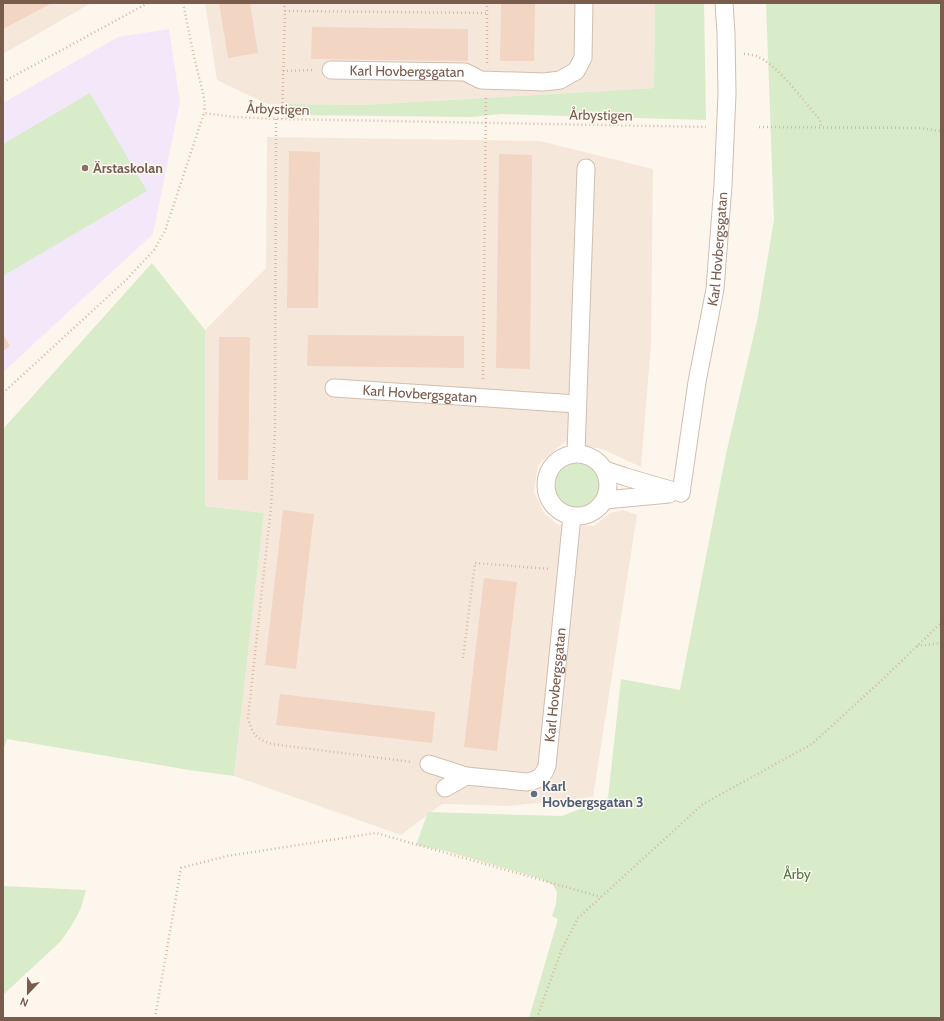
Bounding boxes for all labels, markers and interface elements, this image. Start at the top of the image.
street label: Karl Hovbergsgatan [350,61,465,81]
street label: Årbystigen [246,99,310,119]
street label: Årbystigen [569,105,633,125]
place label: Ärstaskolan [93,159,163,177]
marker: Ärstaskolan [80,163,90,173]
street label: Karl Hovbergsgatan [703,191,731,308]
street label: Karl Hovbergsgatan [362,381,478,406]
street label: Karl Hovbergsgatan [540,627,570,743]
place label: Karl Hovbergsgatan 3 [542,777,644,811]
marker: Karl Hovbergsgatan 3 [529,789,539,799]
park label: Årby [783,865,811,883]
north arrow [8,973,48,1013]
text: N [18,994,30,1010]

